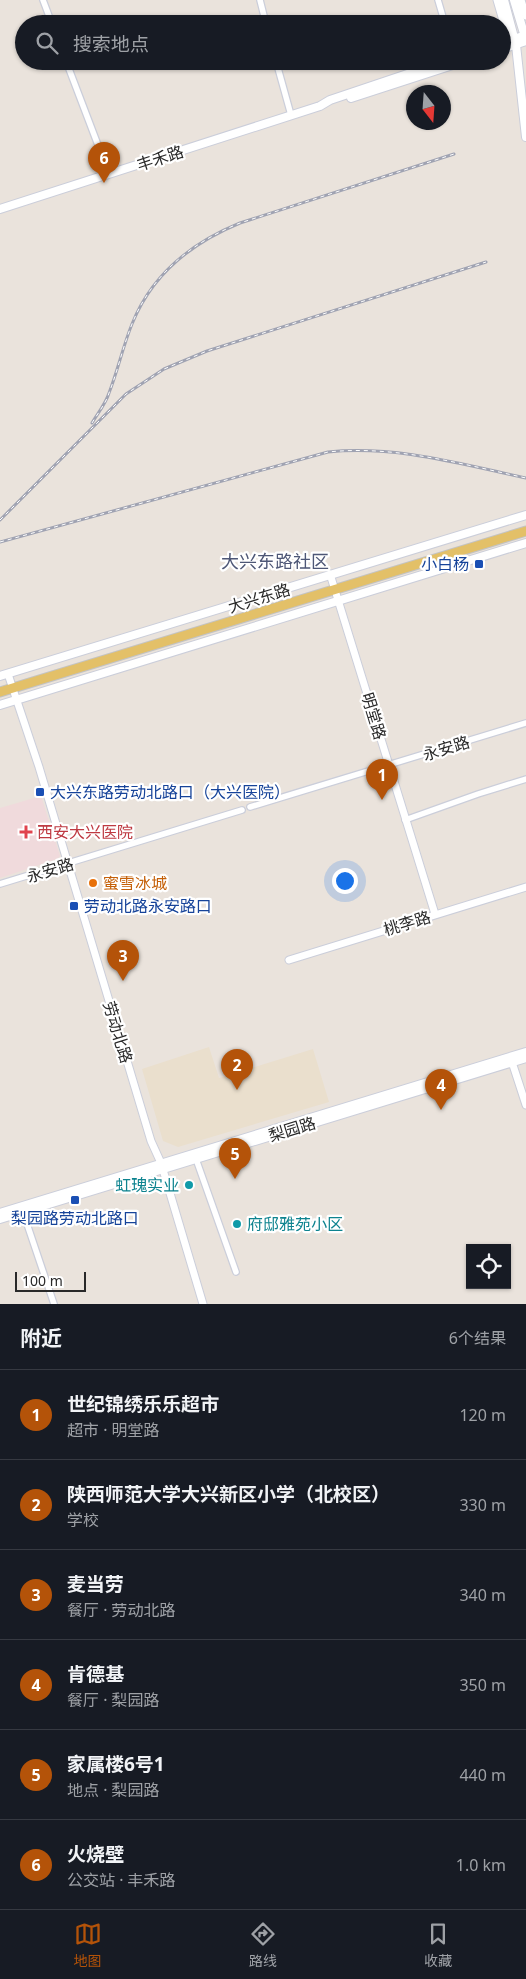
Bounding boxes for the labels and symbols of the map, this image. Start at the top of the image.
north arrow [406,85,451,130]
street label: 丰禾路 [134,140,186,176]
pin: 6 [88,142,120,183]
district label: 大兴东路社区 [221,549,329,573]
place label: 小白杨 [421,553,469,575]
marker: 小白杨 [473,558,485,570]
street label: 大兴东路 [225,578,293,618]
street label: 明堂路 [356,690,392,742]
street label: 永安路 [420,730,472,766]
pin: 1 [366,759,398,800]
place label: 大兴东路劳动北路口（大兴医院） [50,781,290,803]
marker: 大兴东路劳动北路口（大兴医院） [34,786,46,798]
place label: 西安大兴医院 [37,821,133,843]
marker: 西安大兴医院 [19,825,33,839]
street label: 永安路 [24,852,76,888]
your location [332,868,358,894]
place label: 蜜雪冰城 [103,872,167,894]
marker: 蜜雪冰城 [87,877,99,889]
place label: 劳动北路永安路口 [84,895,212,917]
marker: 劳动北路永安路口 [68,900,80,912]
street label: 桃李路 [381,905,433,941]
pin: 3 [107,940,139,981]
street label: 劳动北路 [98,998,138,1066]
pin: 2 [221,1049,253,1090]
pin: 4 [425,1069,457,1110]
street label: 梨园路 [266,1111,318,1147]
pin: 5 [219,1138,251,1179]
place label: 虹瑰实业 [115,1174,179,1196]
marker: 虹瑰实业 [183,1179,195,1191]
marker: 梨园路劳动北路口 [69,1194,81,1206]
place label: 梨园路劳动北路口 [11,1207,139,1229]
place label: 府邸雅苑小区 [247,1213,343,1235]
marker: 府邸雅苑小区 [231,1218,243,1230]
scale bar [15,1269,86,1292]

